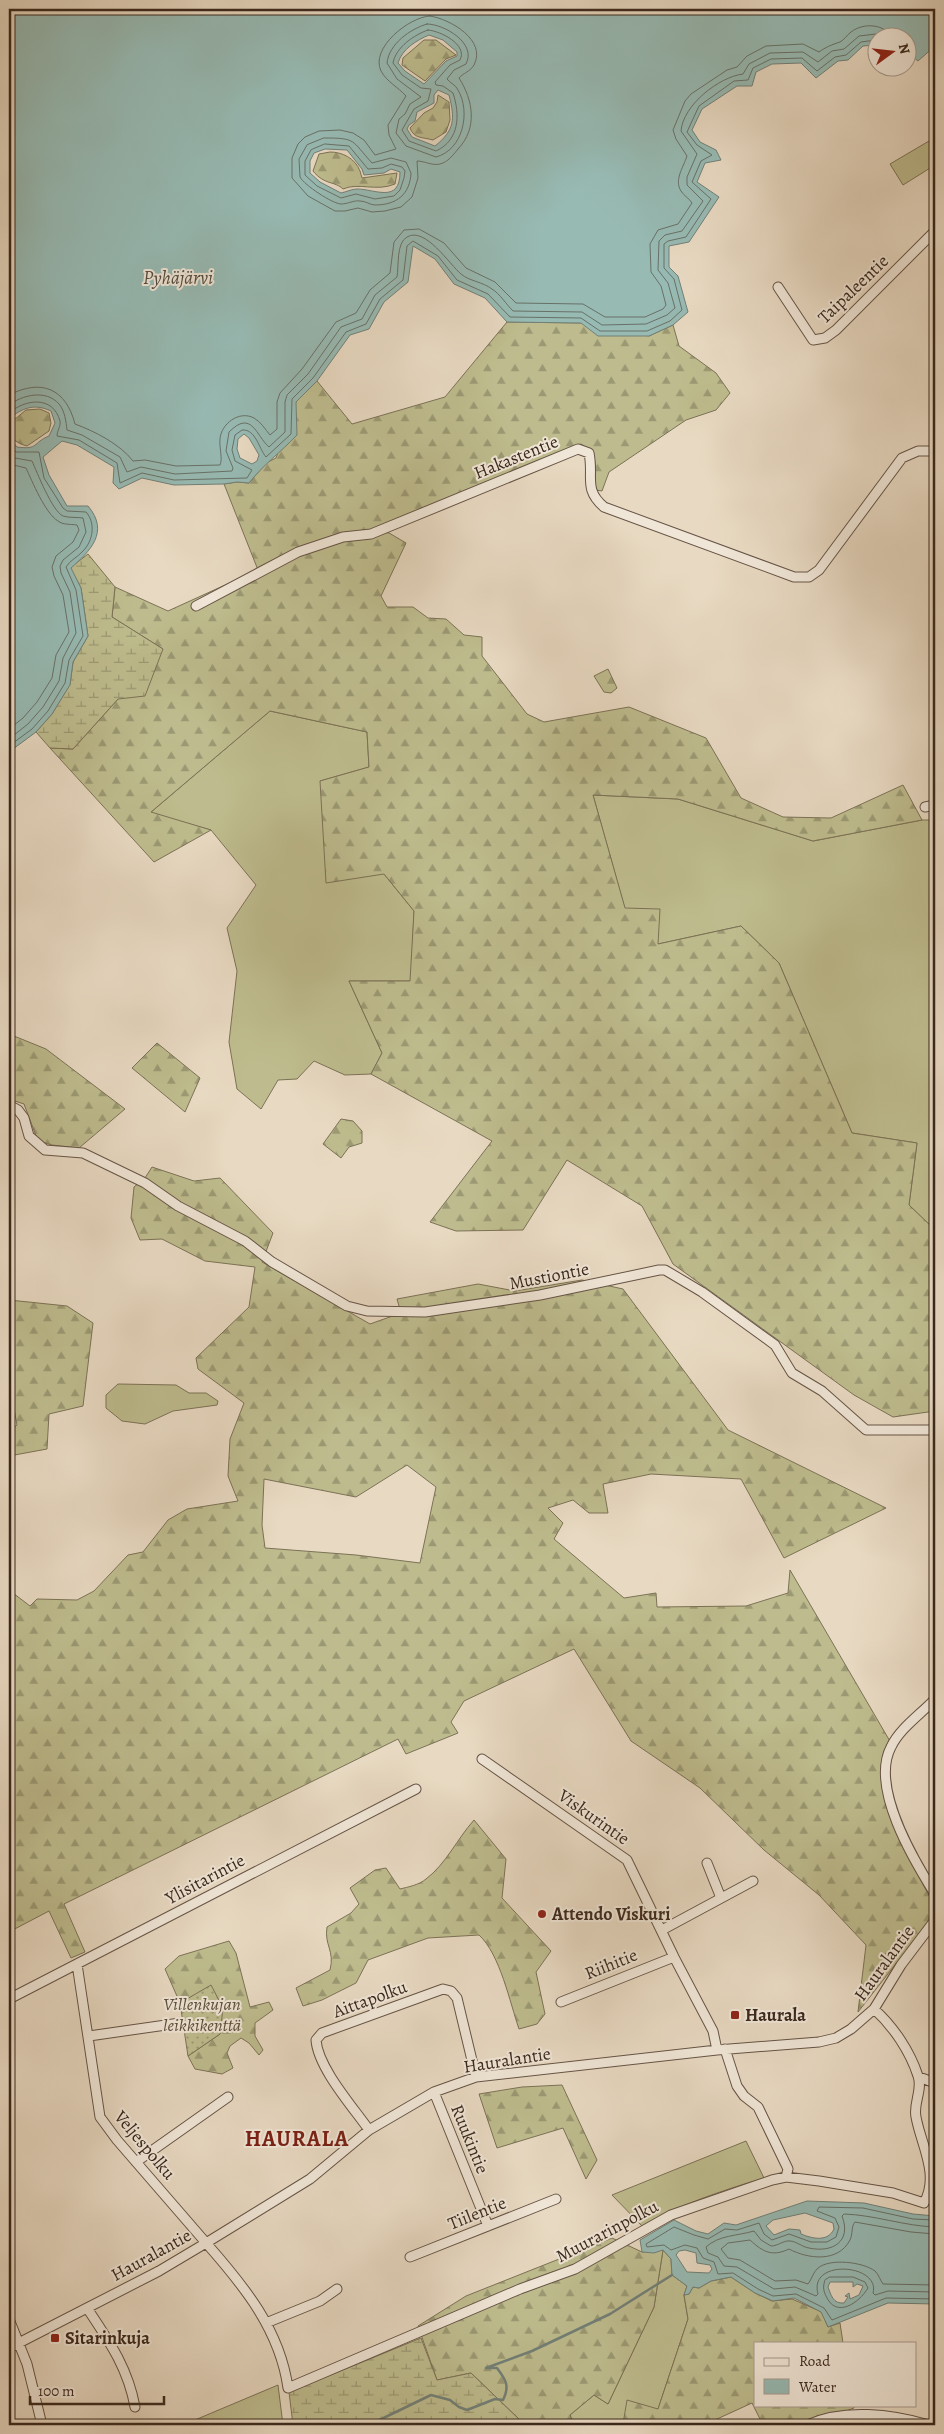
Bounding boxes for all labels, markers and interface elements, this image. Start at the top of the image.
north arrow [866,28,916,78]
text: N [894,41,915,56]
street label: Taipaleentie [812,249,894,329]
water label: Pyhäjärvi [143,265,213,291]
street label: Hakastentie [470,429,562,485]
street label: Mustiontie [507,1257,591,1295]
street label: Viskurintie [553,1783,635,1850]
street label: Ylisitarintie [160,1848,249,1910]
place label: Attendo Viskuri [551,1902,670,1926]
marker: Attendo Viskuri [536,1908,548,1920]
street label: Hauralantie [848,1920,920,2006]
street label: Riihitie [581,1943,641,1985]
street label: Aittapolku [329,1974,411,2024]
park label: Villenkujan leikkikenttä [163,1992,241,2037]
place label: Haurala [745,2003,806,2027]
marker: Haurala [729,2009,741,2021]
street label: Hauralantie [462,2041,552,2079]
street label: Ruukintie [445,2101,495,2177]
street label: Veljespolku [108,2105,181,2185]
district label: HAURALA [245,2124,349,2154]
street label: Tiilentie [444,2190,510,2236]
street label: Muurarinpolku [552,2194,663,2268]
street label: Hauralantie [107,2223,195,2287]
place label: Sitarinkuja [65,2326,150,2350]
marker: Sitarinkuja [49,2332,61,2344]
legend [754,2342,916,2406]
text: Road [799,2351,831,2371]
scale bar [30,2374,164,2406]
text: Water [798,2377,836,2397]
text: 100 m [38,2381,75,2401]

